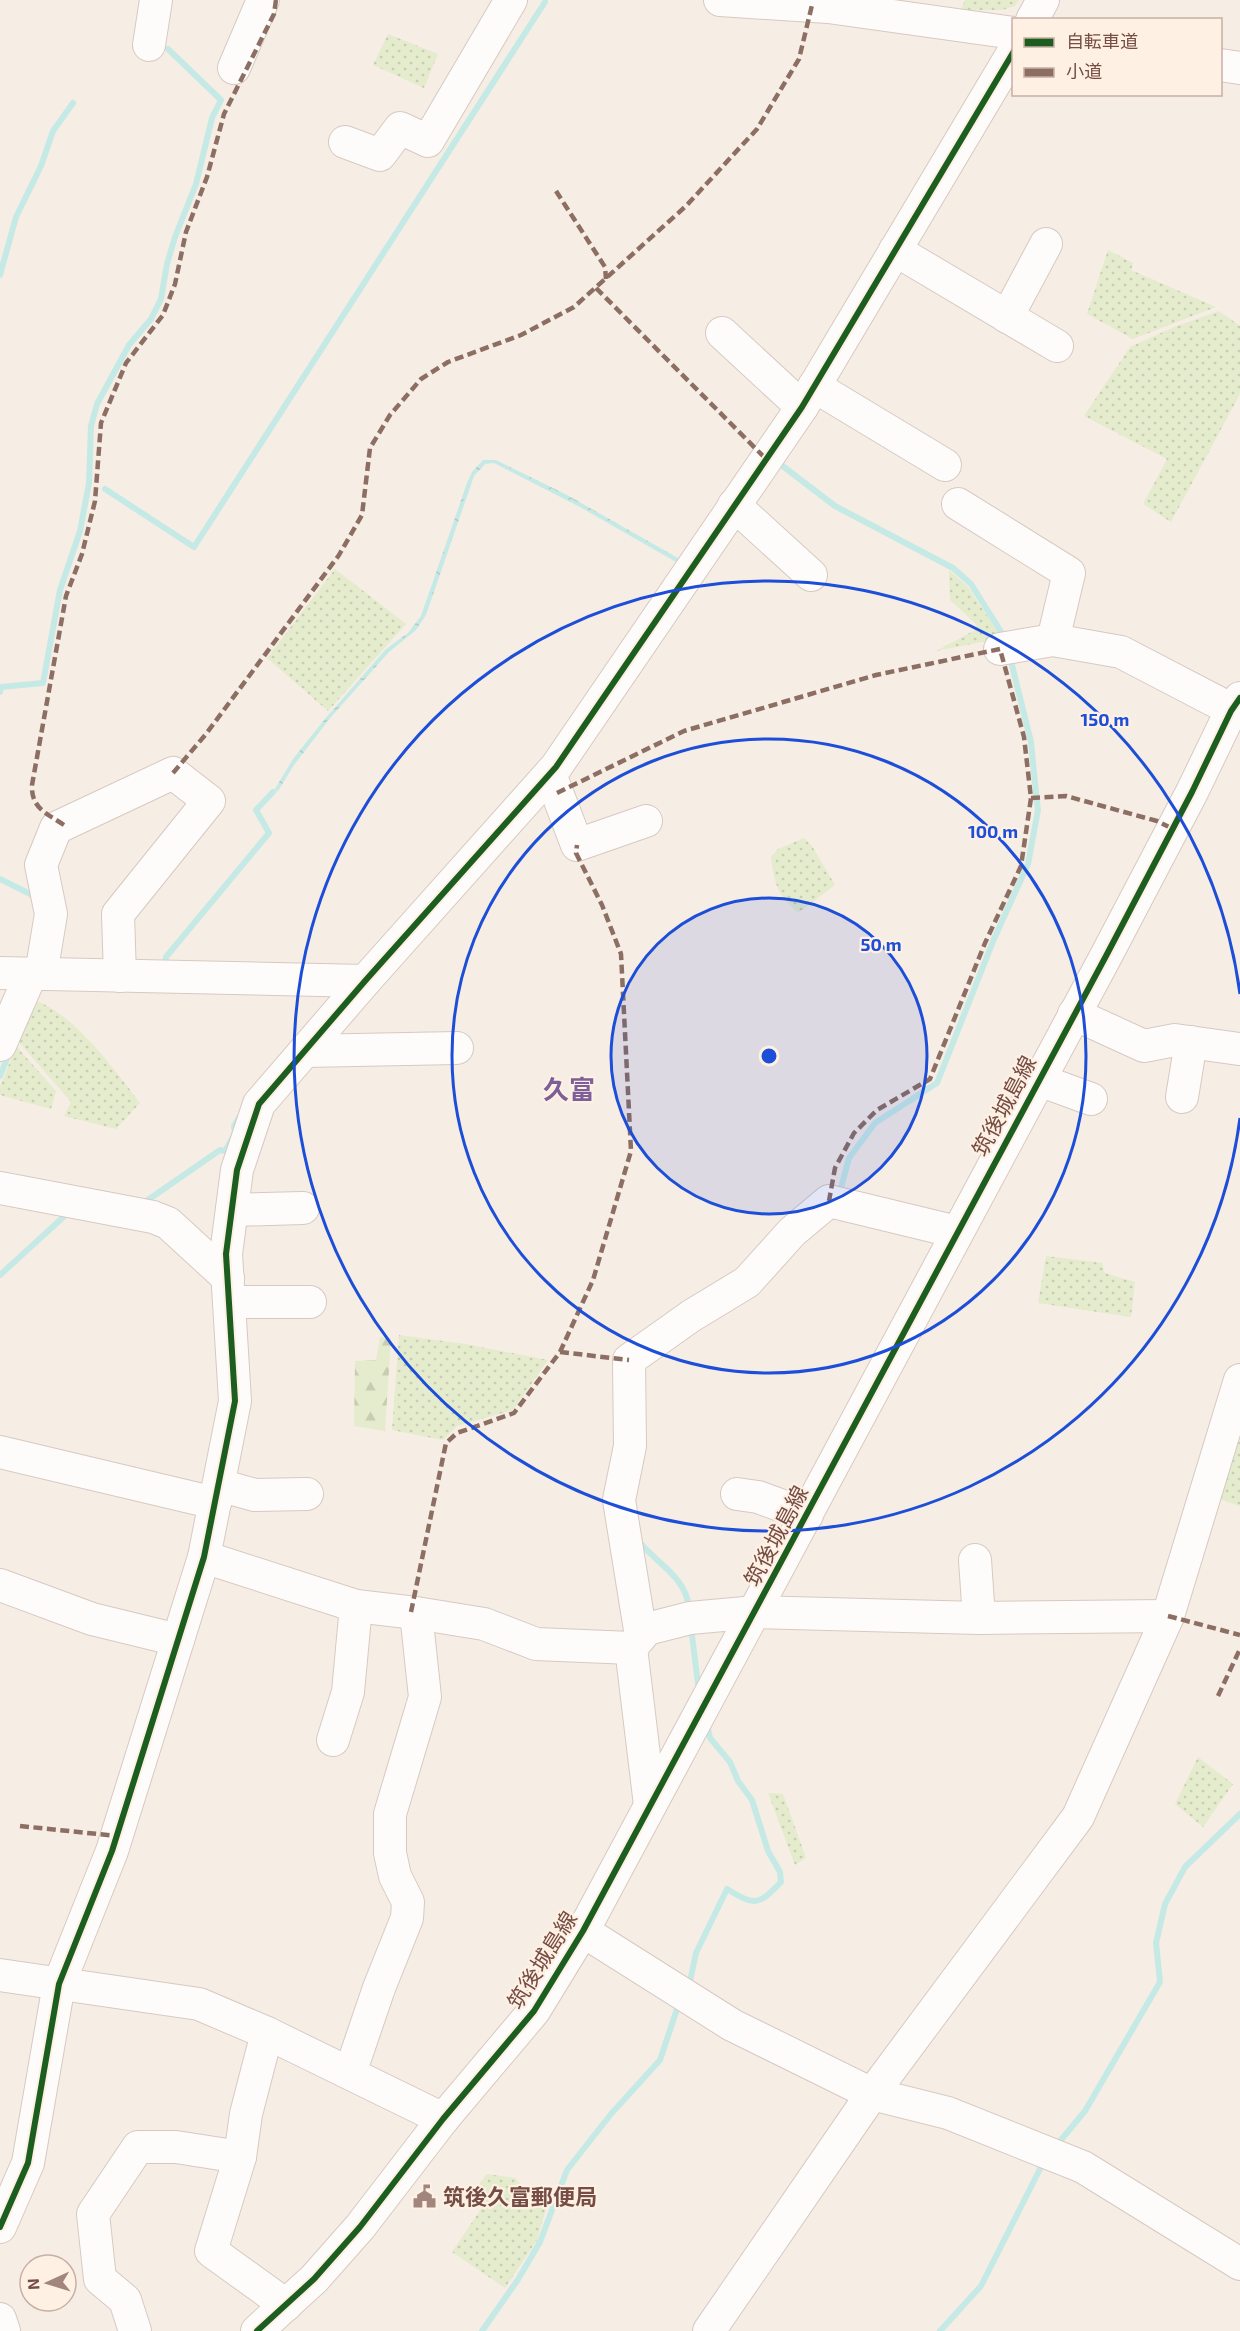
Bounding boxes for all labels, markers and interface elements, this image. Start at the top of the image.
legend [1012,18,1222,96]
text: 自転車道 [1066,30,1138,52]
text: 小道 [1066,60,1102,82]
text: 150 m [1081,708,1129,730]
text: 100 m [968,820,1018,842]
text: 50 m [860,933,902,955]
centre of rings [759,1046,779,1066]
street label: 筑後城島線 [966,1051,1040,1160]
district label: 久富 [543,1073,595,1104]
street label: 筑後城島線 [738,1481,812,1590]
street label: 筑後城島線 [501,1906,581,2013]
place label: 筑後久富郵便局 [443,2183,597,2209]
public building icon: 筑後久富郵便局 [412,2184,438,2210]
north arrow [18,2253,78,2313]
text: N [23,2278,42,2291]

